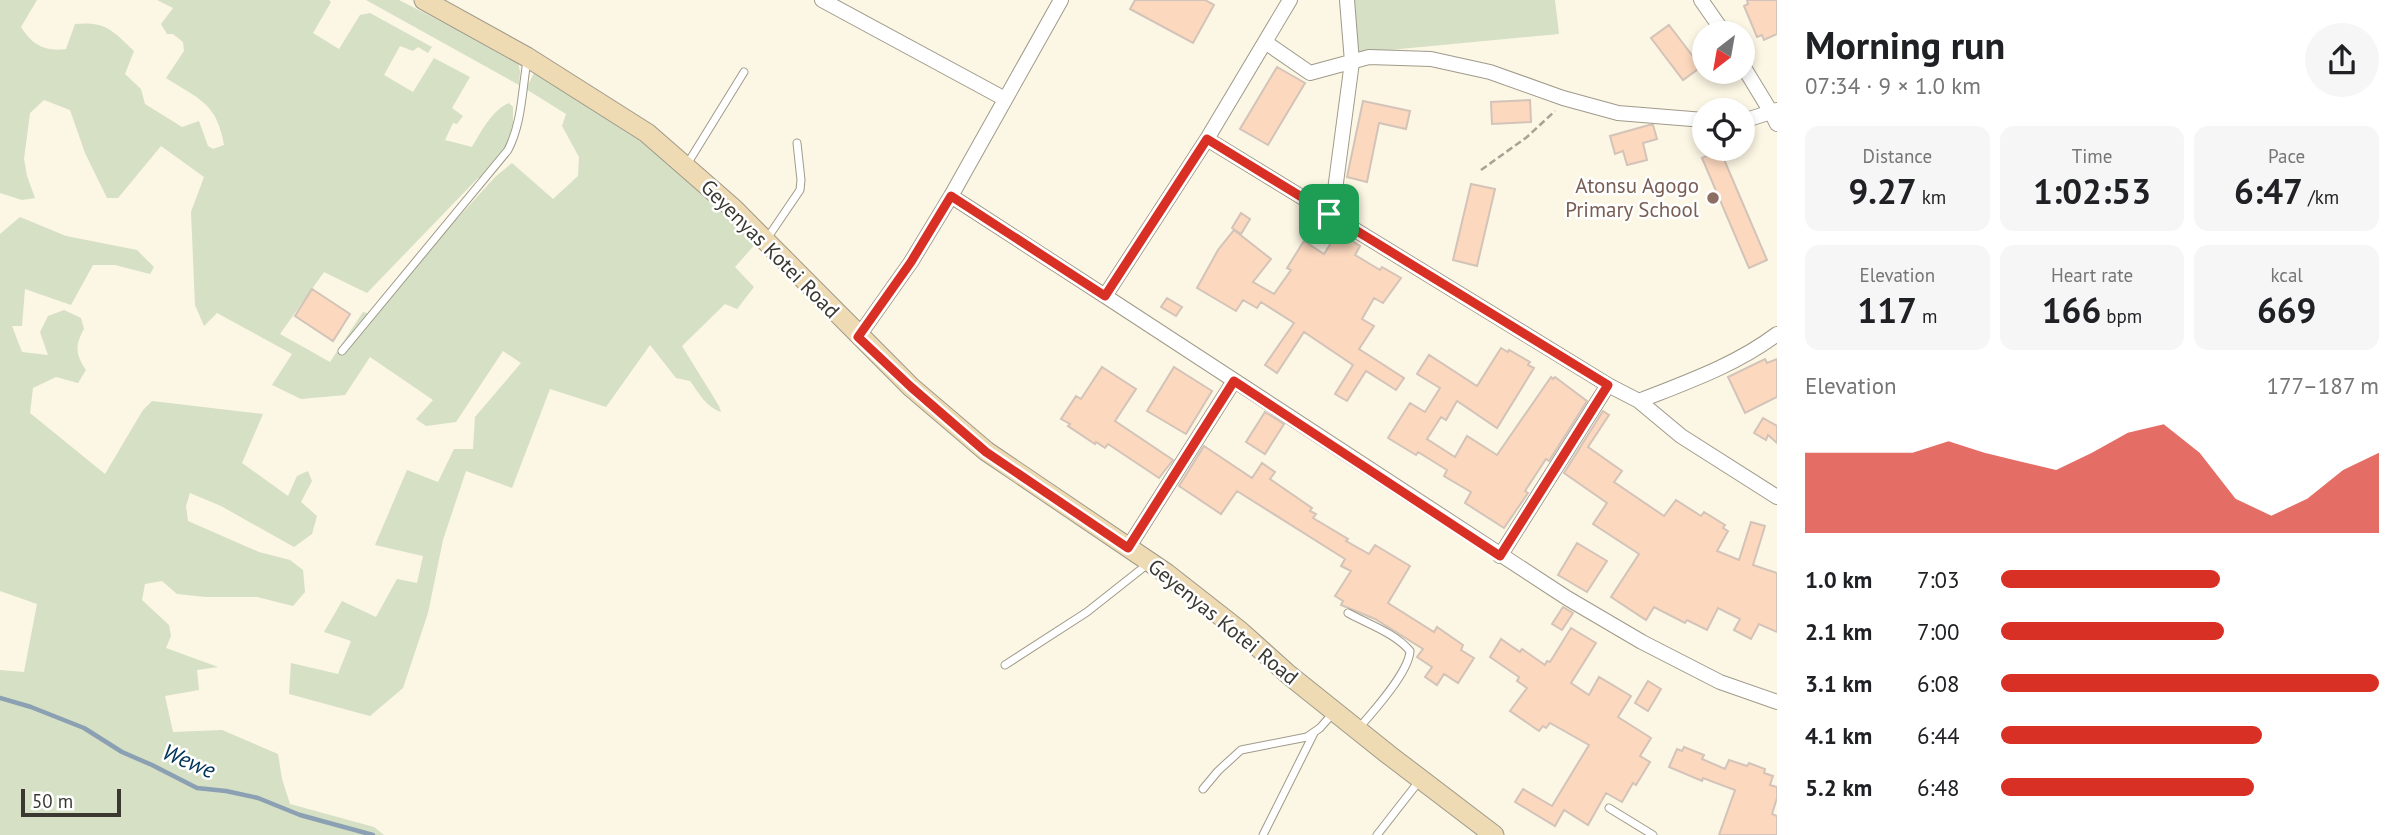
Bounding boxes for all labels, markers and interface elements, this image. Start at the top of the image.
text: Morning run [1805,20,2005,69]
north arrow [1692,21,1755,84]
map controls [1692,21,1755,161]
button: share [2305,23,2379,97]
text: 07:34 · 9 × 1.0 km [1805,71,1981,100]
button: locate [1692,98,1755,161]
text: Distance [1863,144,1932,168]
text: Time [2072,144,2112,168]
text: Pace [2268,144,2305,168]
text: 9.27 [1848,168,1917,214]
text: 1:02:53 [2033,168,2151,214]
text: 6:47 [2234,168,2303,214]
place label: Atonsu Agogo Primary School [1565,172,1699,223]
street label: Geyenyas Kotei Road [695,173,846,324]
pin [1299,184,1359,244]
text: km [1917,185,1946,209]
text: /km [2303,185,2339,209]
marker: Atonsu Agogo Primary School [1705,190,1721,206]
icon: arrive [1310,195,1348,233]
text: Elevation [1859,263,1935,287]
text: Heart rate [2051,263,2133,287]
text: kcal [2270,263,2303,287]
text: 117 [1857,287,1917,333]
text: 166 [2042,287,2101,333]
text: 669 [2257,287,2316,333]
text: m [1917,304,1937,328]
text: bpm [2101,304,2142,328]
text: Elevation [1805,371,1897,400]
text: 177–187 m [2267,371,2379,400]
street label: Geyenyas Kotei Road [1143,553,1304,691]
text: 1.0 km [1805,565,1872,594]
text: 7:03 [1917,565,1960,594]
text: 2.1 km [1805,617,1872,646]
text: 7:00 [1917,617,1960,646]
text: 3.1 km [1805,669,1872,698]
text: 6:08 [1917,669,1960,698]
text: 4.1 km [1805,721,1872,750]
text: 6:44 [1917,721,1960,750]
water label: Wewe [158,737,220,785]
text: 5.2 km [1805,773,1872,802]
text: 6:48 [1917,773,1960,802]
scale bar [21,786,121,818]
text: 50 m [32,789,73,813]

